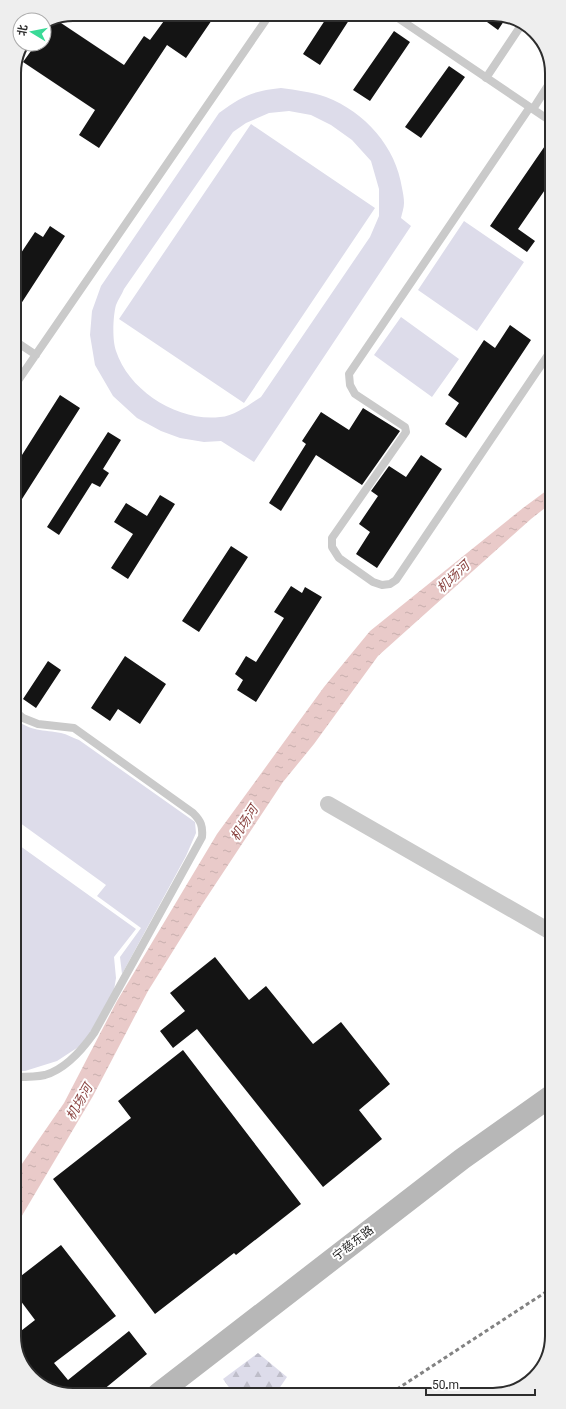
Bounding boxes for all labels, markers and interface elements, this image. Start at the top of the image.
north arrow [12,12,52,52]
text: 北 [15,24,30,37]
water label: 机场河 [434,556,475,596]
water label: 机场河 [227,800,263,843]
water label: 机场河 [63,1079,97,1123]
street label: 宁慈东路 [330,1223,376,1263]
scale bar [426,1371,535,1397]
text: 50 m [432,1378,459,1392]

